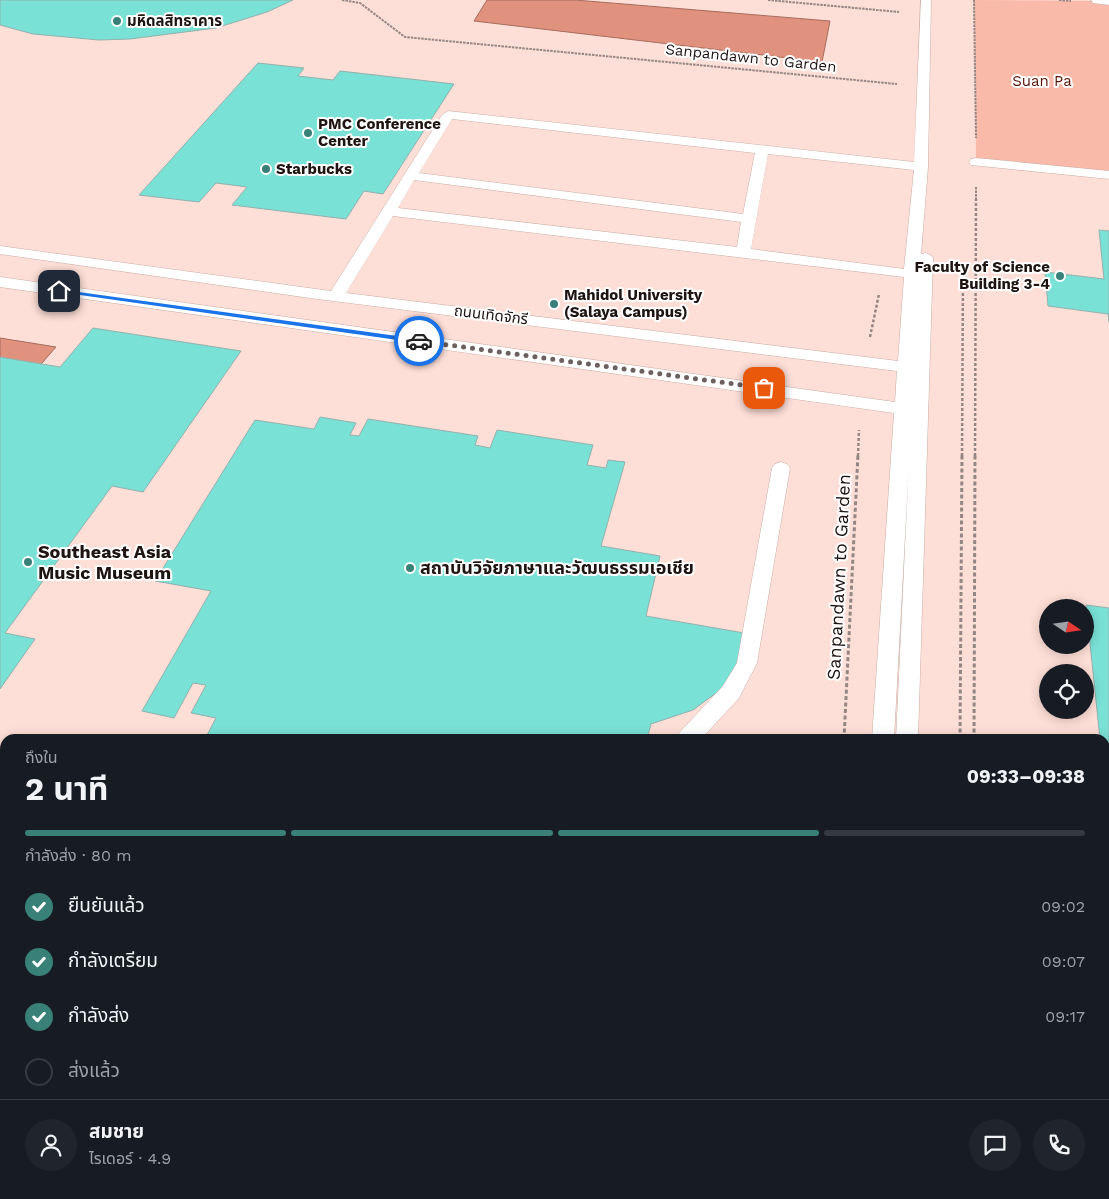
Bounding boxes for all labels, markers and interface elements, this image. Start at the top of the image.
place label: มหิดลสิทธาคาร [127,12,222,30]
marker: มหิดลสิทธาคาร [111,15,123,27]
street label: Sanpandawn to Garden [665,40,837,76]
park label: Suan Pa [1012,72,1072,90]
place label: PMC Conference Center [318,115,441,150]
marker: PMC Conference Center [302,127,314,139]
place label: Starbucks [276,160,352,178]
marker: Starbucks [260,163,272,175]
place label: Faculty of Science Building 3-4 [915,258,1050,293]
pin [38,270,80,312]
marker: Faculty of Science Building 3-4 [1054,270,1066,282]
icon: home [45,277,73,305]
place label: Mahidol University (Salaya Campus) [564,286,703,321]
marker: Mahidol University (Salaya Campus) [548,298,560,310]
street label: ถนนเทิดจักรี [453,302,529,328]
courier [394,316,444,366]
icon: car [405,327,433,355]
pin [743,367,785,409]
icon: bag [750,374,778,402]
street label: Sanpandawn to Garden [823,474,854,680]
place label: Southeast Asia Music Museum [38,541,172,583]
marker: Southeast Asia Music Museum [22,556,34,568]
place label: สถาบันวิจัยภาษาและวัฒนธรรมเอเชีย [420,557,694,578]
marker: สถาบันวิจัยภาษาและวัฒนธรรมเอเชีย [404,562,416,574]
north arrow [1039,599,1094,654]
map controls [1039,599,1094,719]
button: locate [1039,664,1094,719]
text: ถึงใน [25,748,58,767]
text: 09:33–09:38 [967,765,1085,788]
text: 2 นาที [25,770,108,808]
text: กำลังส่ง · 80 m [25,846,132,865]
icon: check [25,893,53,921]
text: ยืนยันแล้ว [68,894,145,917]
text: 09:02 [1041,897,1085,916]
icon: check [25,948,53,976]
text: กำลังเตรียม [68,949,158,972]
text: 09:07 [1042,952,1085,971]
icon: check [25,1003,53,1031]
text: กำลังส่ง [68,1004,129,1027]
text: 09:17 [1045,1007,1085,1026]
text: ส่งแล้ว [68,1059,120,1082]
button: person [25,1119,77,1171]
button: chat [969,1119,1021,1171]
button: phone [1033,1119,1085,1171]
text: สมชาย [89,1120,144,1143]
text: ไรเดอร์ · 4.9 [89,1149,171,1168]

